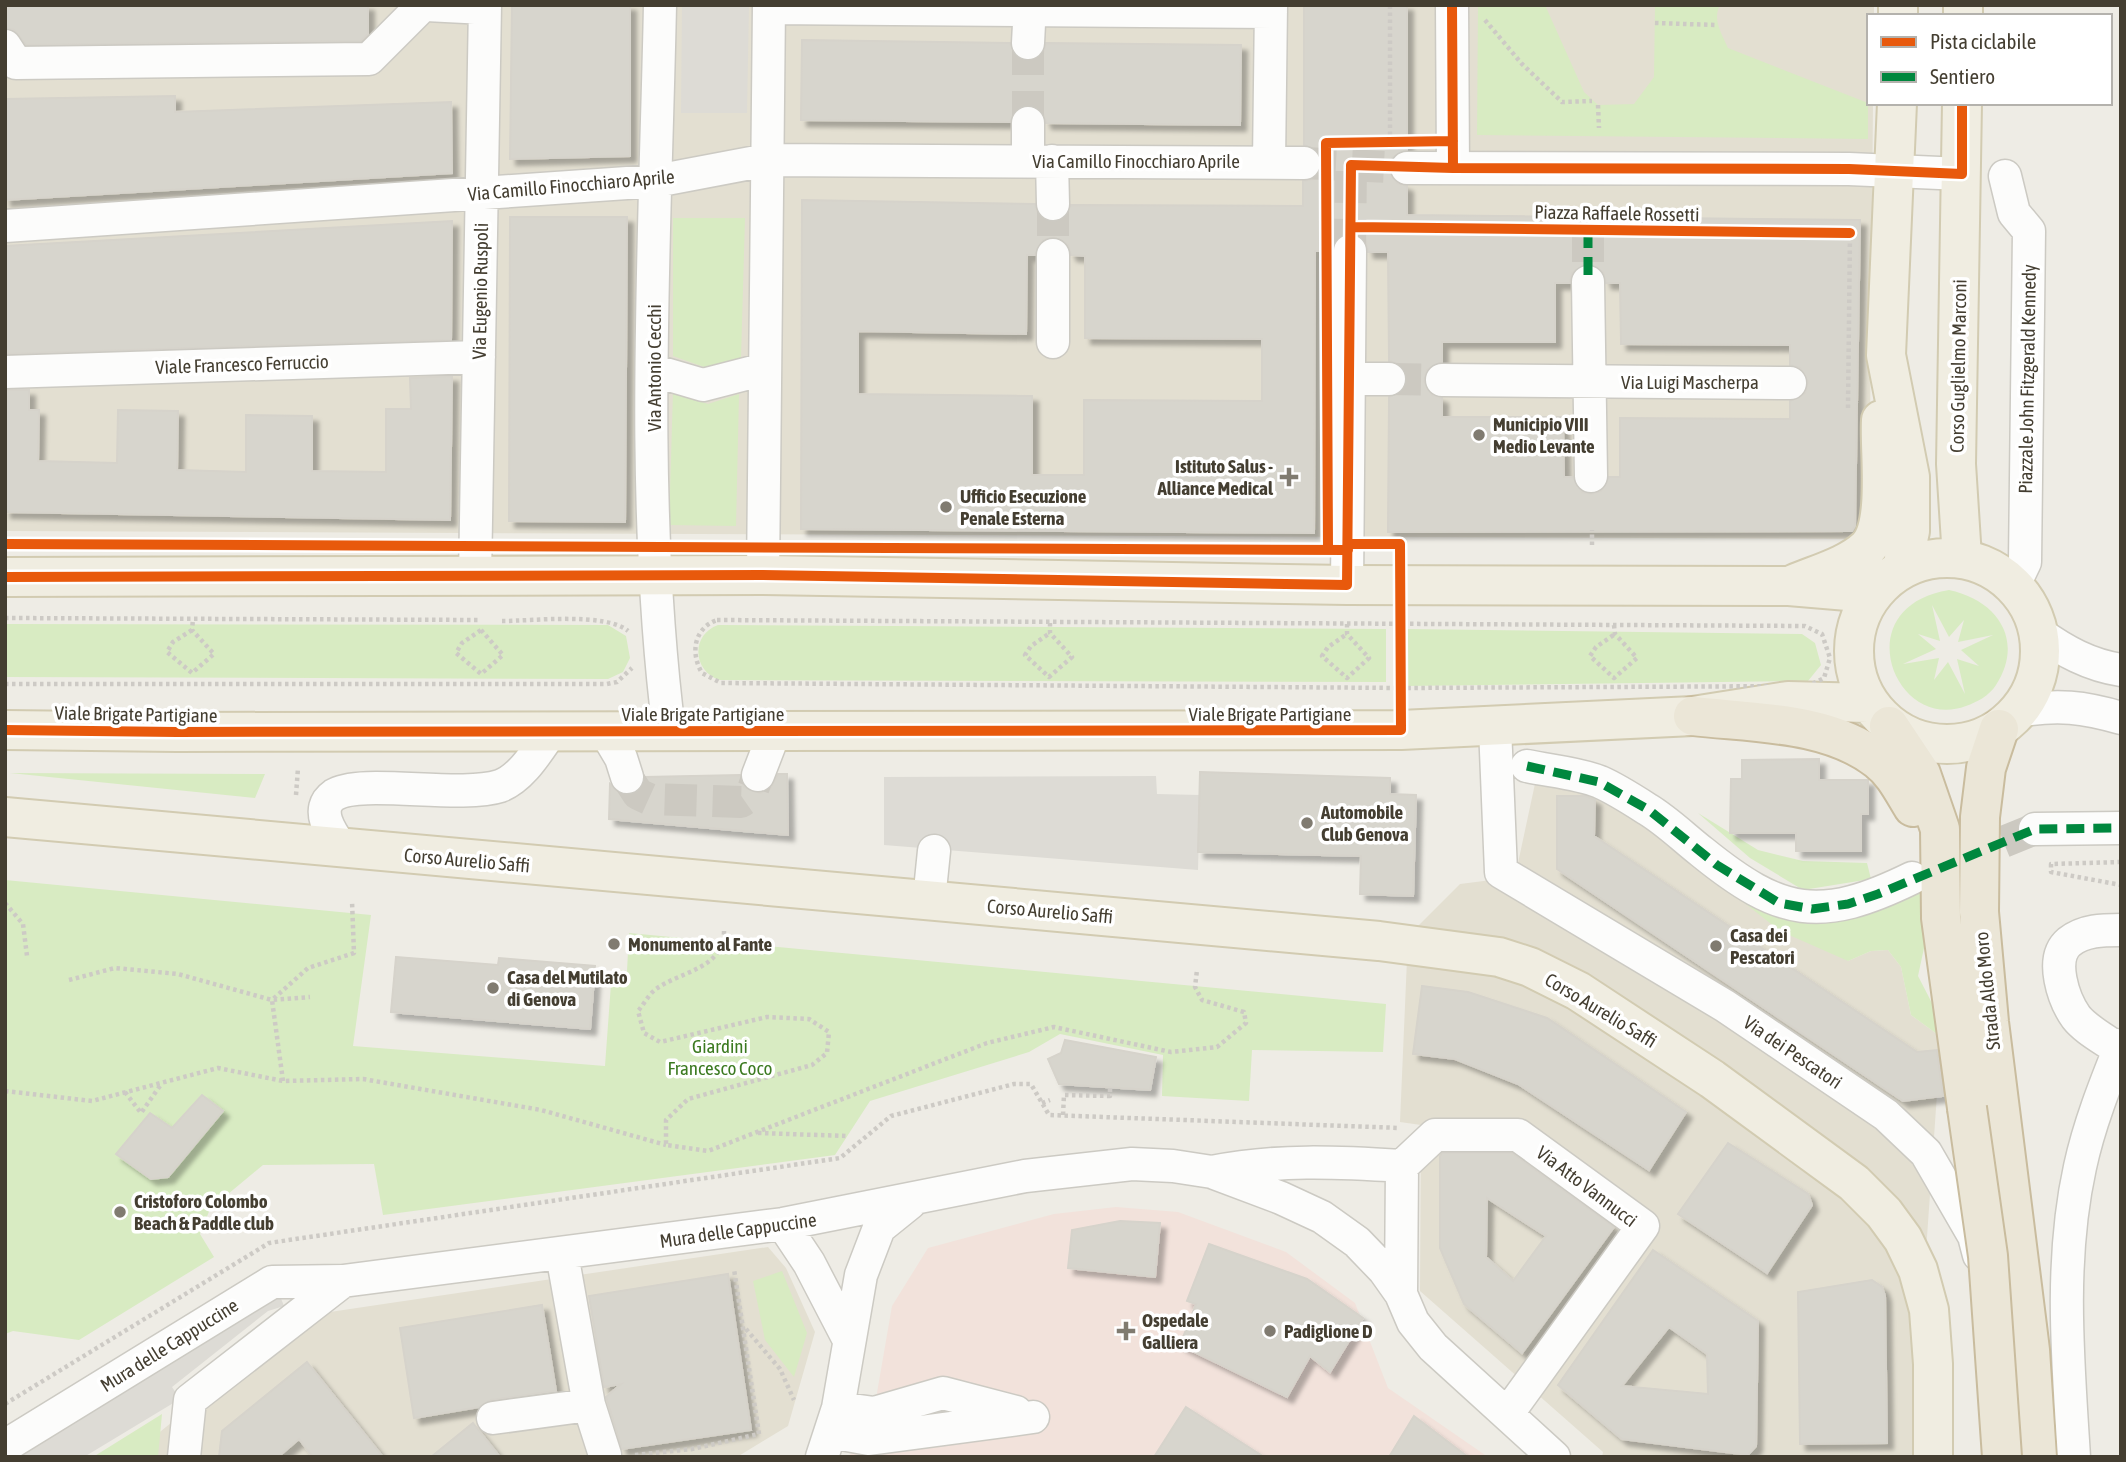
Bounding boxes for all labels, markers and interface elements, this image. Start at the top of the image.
legend [1867,14,2112,105]
text: Pista ciclabile [1930,29,2036,53]
text: Sentiero [1930,64,1995,88]
street label: Via Camillo Finocchiaro Aprile [1032,150,1240,172]
street label: Via Camillo Finocchiaro Aprile [467,165,675,205]
street label: Piazza Raffaele Rossetti [1534,201,1700,225]
street label: Via Eugenio Ruspoli [468,222,492,360]
street label: Piazzale John Fitzgerald Kennedy [2014,264,2040,494]
street label: Corso Guglielmo Marconi [1945,279,1971,453]
street label: Via Antonio Cecchi [643,304,665,432]
street label: Viale Francesco Ferruccio [155,350,329,378]
street label: Via Luigi Mascherpa [1621,371,1759,393]
place label: Municipio VIII Medio Levante [1493,413,1595,457]
marker: Municipio VIII Medio Levante [1471,427,1487,443]
place label: Istituto Salus - Alliance Medical [1156,455,1274,499]
marker: Istituto Salus - Alliance Medical [1279,467,1299,487]
place label: Ufficio Esecuzione Penale Esterna [960,485,1087,529]
marker: Ufficio Esecuzione Penale Esterna [938,499,954,515]
street label: Viale Brigate Partigiane [54,702,218,726]
street label: Viale Brigate Partigiane [622,703,784,725]
street label: Viale Brigate Partigiane [1189,703,1351,725]
place label: Automobile Club Genova [1320,801,1409,845]
marker: Automobile Club Genova [1299,815,1315,831]
street label: Corso Aurelio Saffi [403,844,531,876]
street label: Corso Aurelio Saffi [986,895,1114,927]
place label: Casa dei Pescatori [1730,924,1795,968]
street label: Strada Aldo Moro [1970,931,2004,1051]
place label: Monumento al Fante [628,933,772,955]
marker: Monumento al Fante [606,936,622,952]
marker: Casa dei Pescatori [1708,938,1724,954]
place label: Casa del Mutilato di Genova [507,966,628,1010]
street label: Corso Aurelio Saffi [1541,968,1661,1052]
marker: Casa del Mutilato di Genova [485,980,501,996]
street label: Via dei Pescatori [1739,1011,1847,1093]
park label: Giardini Francesco Coco [668,1035,773,1079]
street label: Via Atto Vannucci [1532,1141,1642,1231]
place label: Cristoforo Colombo Beach & Paddle club [134,1190,274,1234]
marker: Cristoforo Colombo Beach & Paddle club [112,1204,128,1220]
street label: Mura delle Cappuccine [658,1208,818,1252]
street label: Mura delle Cappuccine [96,1294,242,1396]
place label: Ospedale Galliera [1142,1309,1209,1353]
place label: Padiglione D [1284,1320,1373,1342]
marker: Ospedale Galliera [1116,1321,1136,1341]
marker: Padiglione D [1262,1323,1278,1339]

